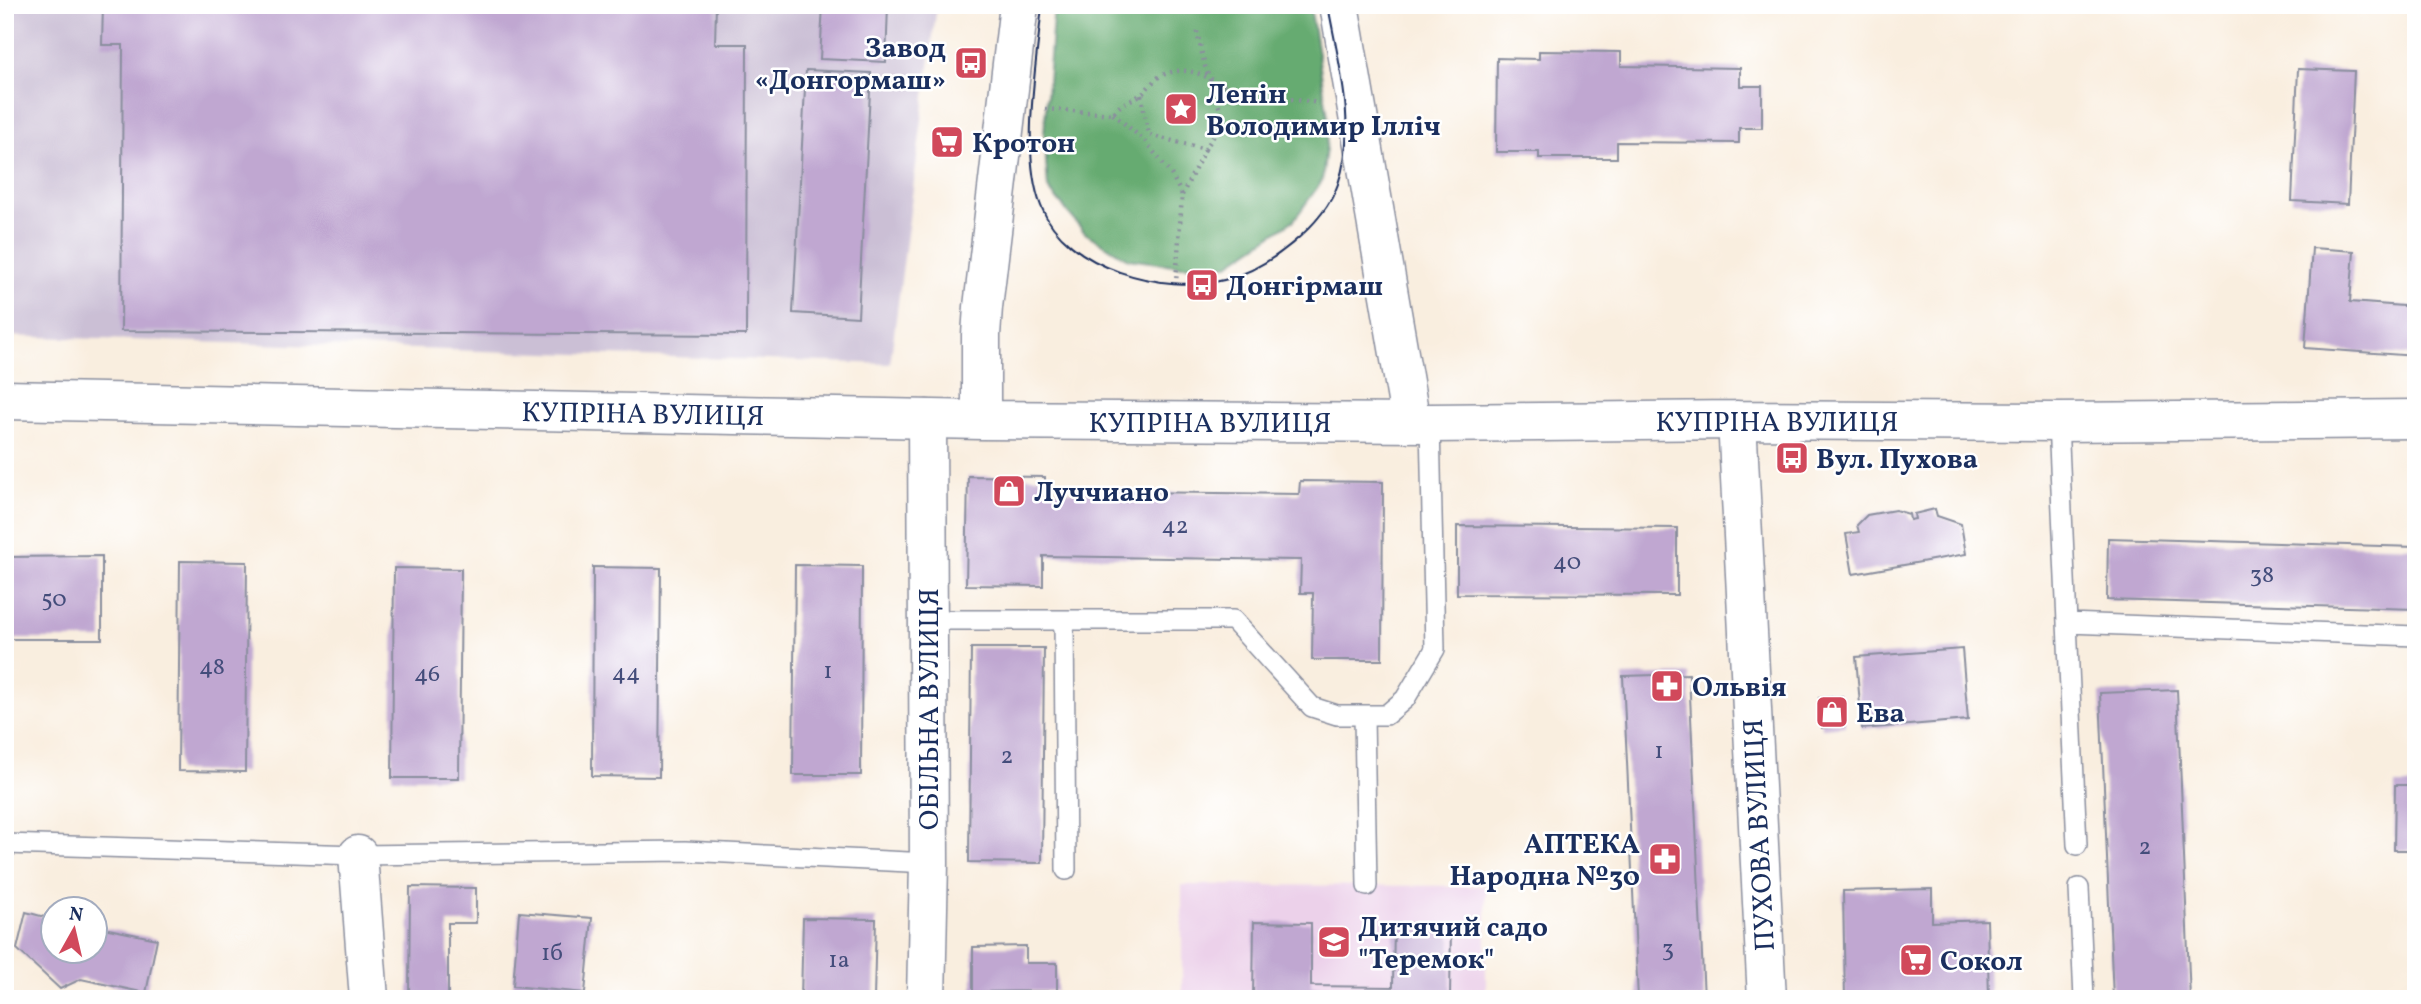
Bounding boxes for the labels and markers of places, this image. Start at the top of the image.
place label: Завод «Донгормаш» [755,30,946,101]
bus stop icon: Завод «Донгормаш» [952,44,990,82]
place label: Ленін Володимир Ілліч [1206,76,1441,147]
place icon: Ленін Володимир Ілліч [1162,90,1200,128]
supermarket icon: Кротон [928,123,966,161]
place label: Кротон [972,125,1075,164]
bus stop icon: Донгірмаш [1183,266,1221,304]
place label: Донгірмаш [1226,268,1383,307]
bus stop icon: Вул. Пухова [1773,439,1811,477]
place label: Вул. Пухова [1816,441,1978,480]
shop icon: Луччиано [990,472,1028,510]
place label: Луччиано [1034,474,1169,513]
pharmacy icon: Ольвія [1648,667,1686,705]
place label: Ольвія [1692,669,1787,708]
shop icon: Ева [1813,693,1851,731]
place label: Ева [1856,695,1905,734]
place label: АПТЕКА Народна №30 [1449,826,1640,897]
pharmacy icon: АПТЕКА Народна №30 [1646,840,1684,878]
place label: Дитячий садо "Теремок" [1358,909,1548,980]
school or university icon: Дитячий садо "Теремок" [1315,923,1353,961]
supermarket icon: Сокол [1897,941,1935,979]
place label: Сокол [1940,943,2023,982]

